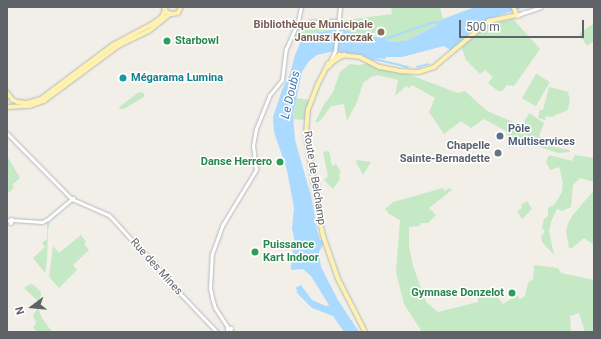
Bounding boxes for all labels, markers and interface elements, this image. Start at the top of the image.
scale bar [461,12,586,38]
place label: Bibliothèque Municipale Janusz Korczak [254,19,373,45]
text: 500 m [466,20,500,34]
marker: Bibliothèque Municipale Janusz Korczak [376,27,386,37]
place label: Starbowl [175,34,219,48]
marker: Starbowl [162,36,172,46]
water label: Le Doubs [279,70,303,120]
place label: Mégarama Lumina [131,71,223,85]
marker: Mégarama Lumina [118,73,128,83]
place label: Pôle Multiservices [508,123,575,149]
street label: Route de Belchamp [300,130,328,226]
marker: Pôle Multiservices [495,131,505,141]
place label: Chapelle Sainte-Bernadette [400,140,490,166]
marker: Chapelle Sainte-Bernadette [493,148,503,158]
place label: Danse Herrero [201,155,272,169]
marker: Danse Herrero [275,157,285,167]
street label: Rue des Mines [127,236,185,298]
place label: Puissance Kart Indoor [263,239,319,265]
marker: Puissance Kart Indoor [250,247,260,257]
place label: Gymnase Donzelot [411,286,504,300]
north arrow [12,287,52,327]
marker: Gymnase Donzelot [507,288,517,298]
text: N [13,305,27,316]

